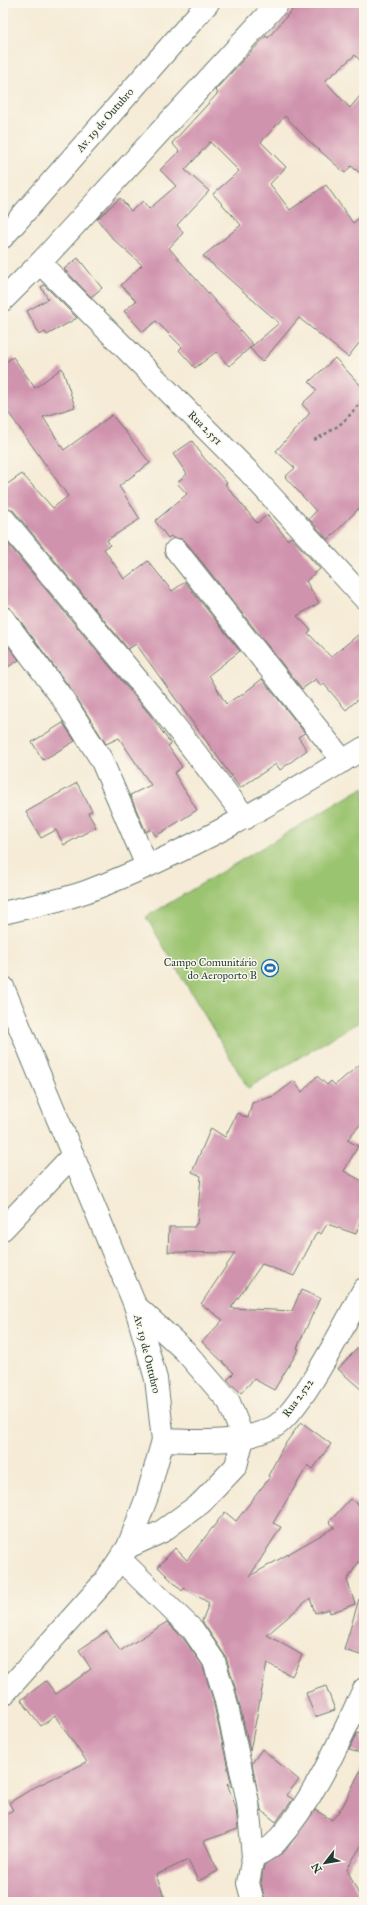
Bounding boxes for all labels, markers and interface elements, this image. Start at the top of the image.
street label: Av. 19 de Outubro [73,85,137,155]
street label: Rua 2.551 [185,408,225,448]
place label: Campo Comunitário do Aeroporto B [164,956,257,982]
sports icon: Campo Comunitário do Aeroporto B [260,958,280,978]
street label: Av. 19 de Outubro [131,1312,163,1395]
street label: Rua 2.522 [280,1376,317,1420]
north arrow [305,1843,345,1883]
text: N [309,1860,325,1875]

